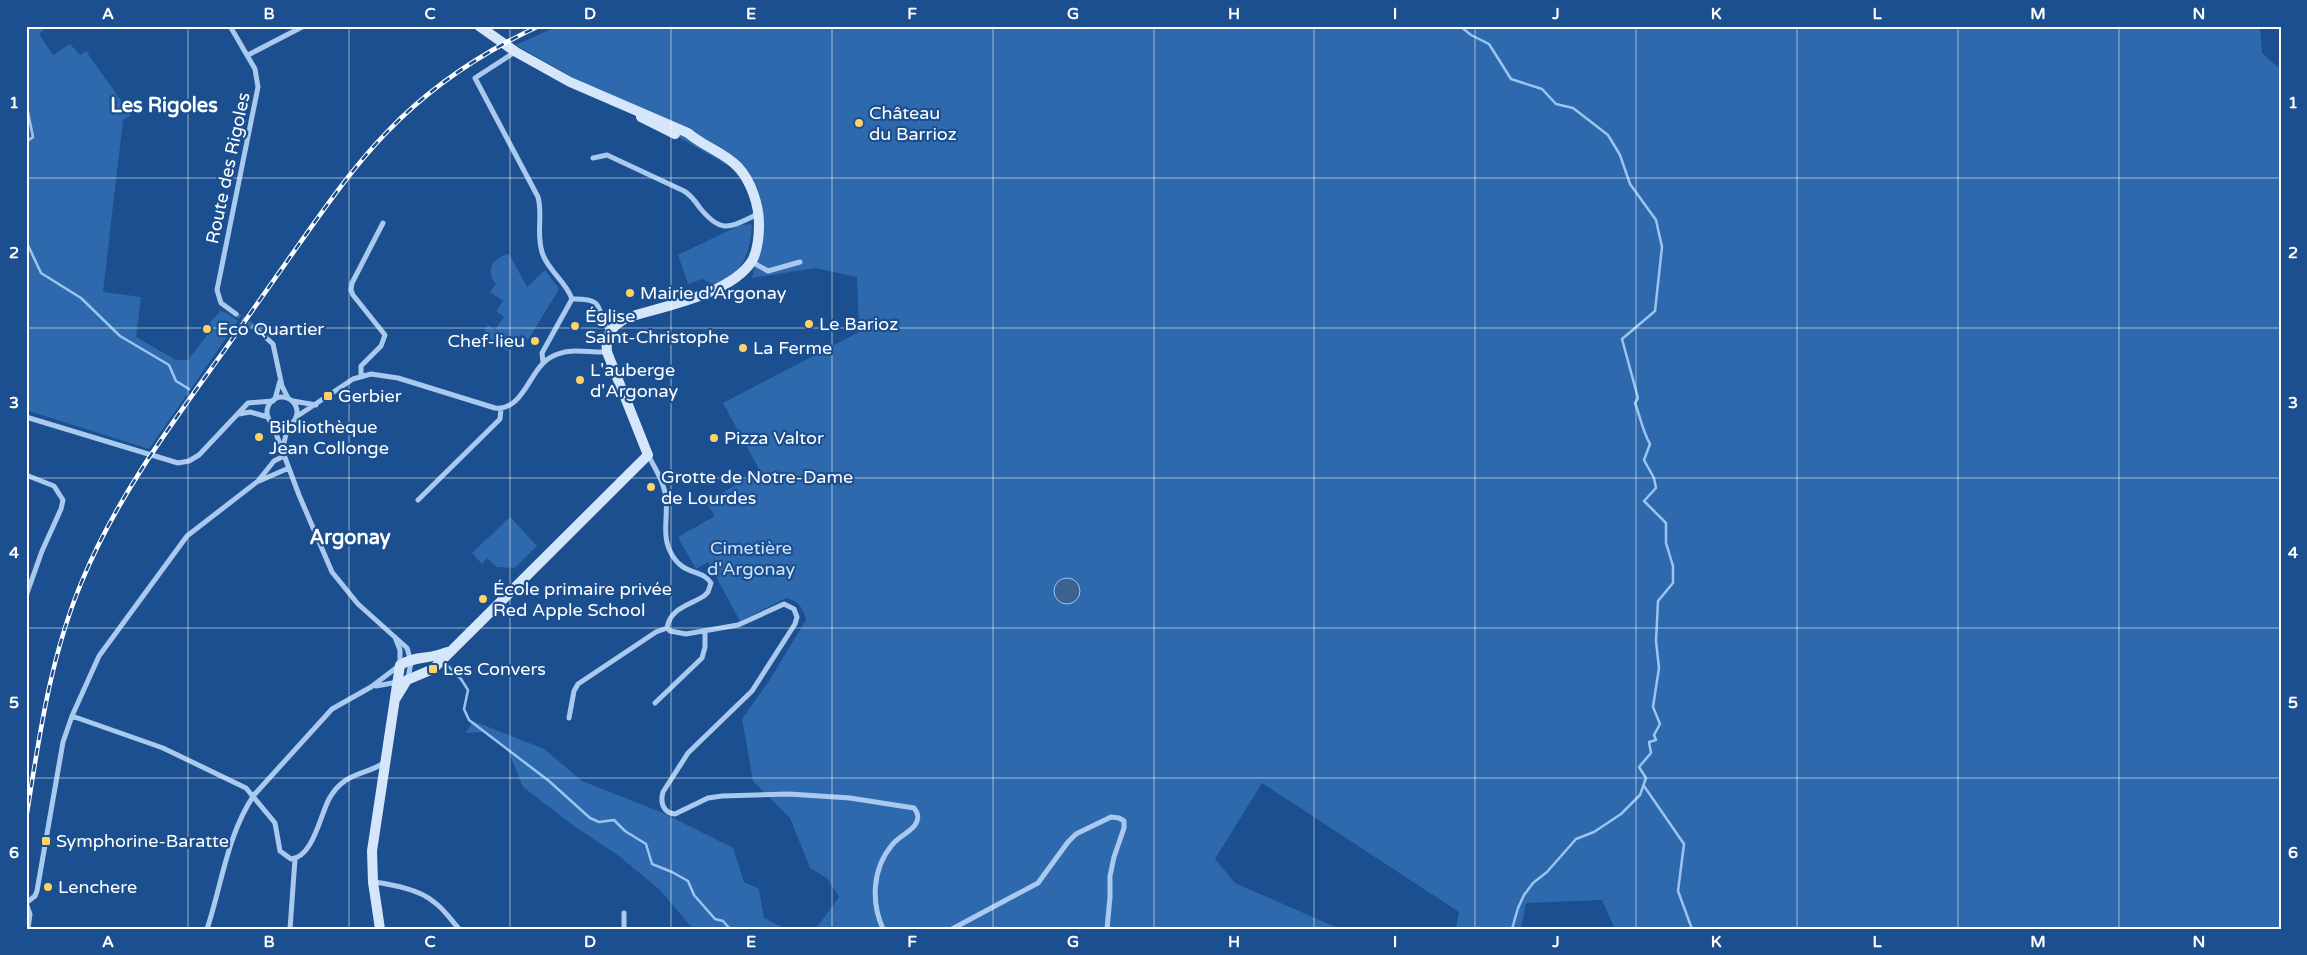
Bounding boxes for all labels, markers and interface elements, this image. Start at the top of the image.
text: A [102,4,114,24]
text: B [263,4,275,24]
text: C [424,4,436,24]
text: D [584,4,596,24]
text: E [746,4,756,24]
text: F [907,4,917,24]
text: G [1067,4,1079,24]
text: H [1228,4,1240,24]
text: I [1393,4,1397,24]
text: J [1551,4,1560,24]
text: K [1711,4,1722,24]
text: L [1872,4,1882,24]
text: M [2030,4,2046,24]
text: N [2193,4,2205,24]
street label: Route des Rigoles [201,90,255,246]
text: 1 [9,93,19,113]
text: 1 [2288,93,2298,113]
district label: Les Rigoles [110,94,218,118]
place label: Château du Barrioz [869,102,957,145]
marker: Château du Barrioz [853,117,865,129]
text: 2 [9,243,19,263]
text: 2 [2288,243,2298,263]
place label: Mairie d'Argonay [640,282,787,304]
marker: Mairie d'Argonay [624,287,636,299]
place label: Église Saint-Christophe [585,305,729,348]
place label: Le Barioz [819,313,898,335]
place label: Eco Quartier [217,318,324,340]
marker: Le Barioz [803,318,815,330]
marker: Église Saint-Christophe [569,320,581,332]
marker: Eco Quartier [201,323,213,335]
place label: Chef-lieu [448,330,525,352]
marker: Chef-lieu [529,335,541,347]
place label: La Ferme [753,337,832,359]
marker: La Ferme [737,342,749,354]
place label: L'auberge d'Argonay [590,359,679,402]
marker: L'auberge d'Argonay [574,374,586,386]
place label: Gerbier [338,385,402,407]
marker: Gerbier [322,390,334,402]
text: 3 [9,393,19,413]
text: 3 [2288,393,2298,413]
place label: Bibliothèque Jean Collonge [269,416,389,459]
place label: Pizza Valtor [724,427,824,449]
marker: Bibliothèque Jean Collonge [253,431,265,443]
marker: Pizza Valtor [708,432,720,444]
place label: Grotte de Notre-Dame de Lourdes [661,466,853,509]
marker: Grotte de Notre-Dame de Lourdes [645,481,657,493]
district label: Argonay [310,526,391,550]
park label: Cimetière d'Argonay [707,537,795,580]
text: 4 [9,543,19,563]
text: 4 [2288,543,2298,563]
place label: École primaire privée Red Apple School [493,578,672,621]
marker: École primaire privée Red Apple School [477,593,489,605]
place label: Les Convers [443,658,546,680]
marker: Les Convers [427,663,439,675]
text: 5 [9,693,19,713]
text: 5 [2288,693,2298,713]
place label: Symphorine-Baratte [56,830,229,852]
marker: Symphorine-Baratte [40,835,52,847]
text: 6 [9,843,19,863]
text: 6 [2288,843,2298,863]
place label: Lenchere [58,876,137,898]
marker: Lenchere [42,881,54,893]
text: A [102,932,114,952]
text: B [263,932,275,952]
text: C [424,932,436,952]
text: D [584,932,596,952]
text: E [746,932,756,952]
text: F [907,932,917,952]
text: G [1067,932,1079,952]
text: H [1228,932,1240,952]
text: I [1393,932,1397,952]
text: J [1551,932,1560,952]
text: K [1711,932,1722,952]
text: L [1872,932,1882,952]
text: M [2030,932,2046,952]
text: N [2193,932,2205,952]

